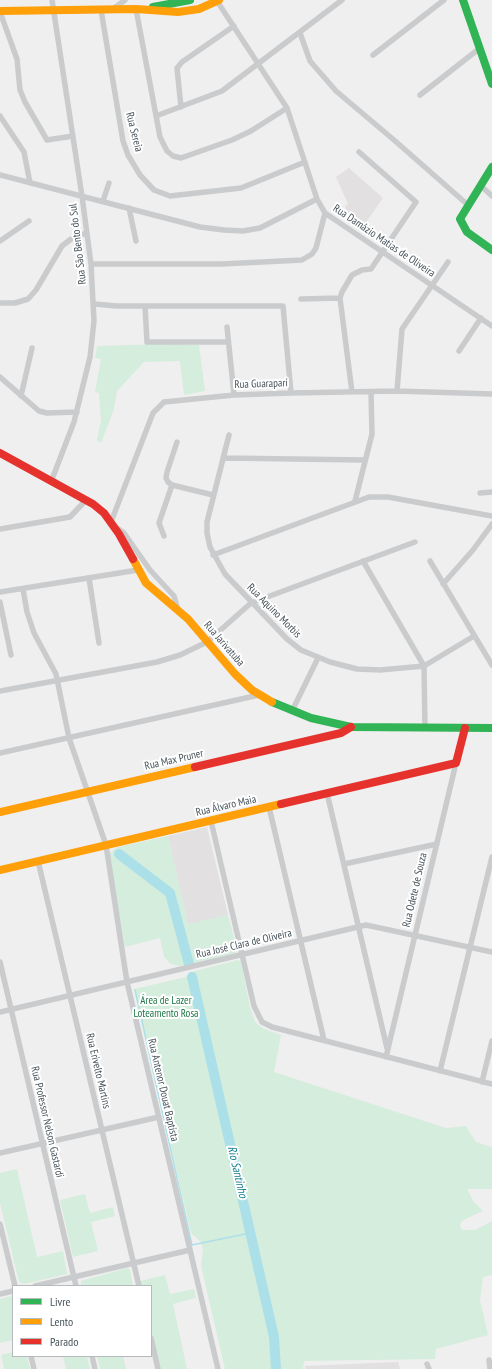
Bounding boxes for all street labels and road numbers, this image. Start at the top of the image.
street label: Rua Sereia [123,111,145,153]
street label: Rua Damázio Matias de Oliveira [330,202,438,280]
street label: Rua São Bento do Sul [66,203,90,285]
street label: Rua Guarapari [234,376,288,392]
street label: Rua Aquino Morbis [244,581,304,641]
street label: Rua Jarivatuba [201,619,247,669]
street label: Rua Max Pruner [143,747,205,773]
street label: Rua Álvaro Maia [195,793,257,819]
street label: Rua Odete de Souza [400,851,430,929]
street label: Rua José Clara de Oliveira [195,927,293,961]
street label: Rua Erivelto Martins [83,1032,113,1110]
street label: Rua Antenor Douat Baptista [145,1037,181,1143]
street label: Rua Professor Nelson Gastardi [28,1065,66,1179]

